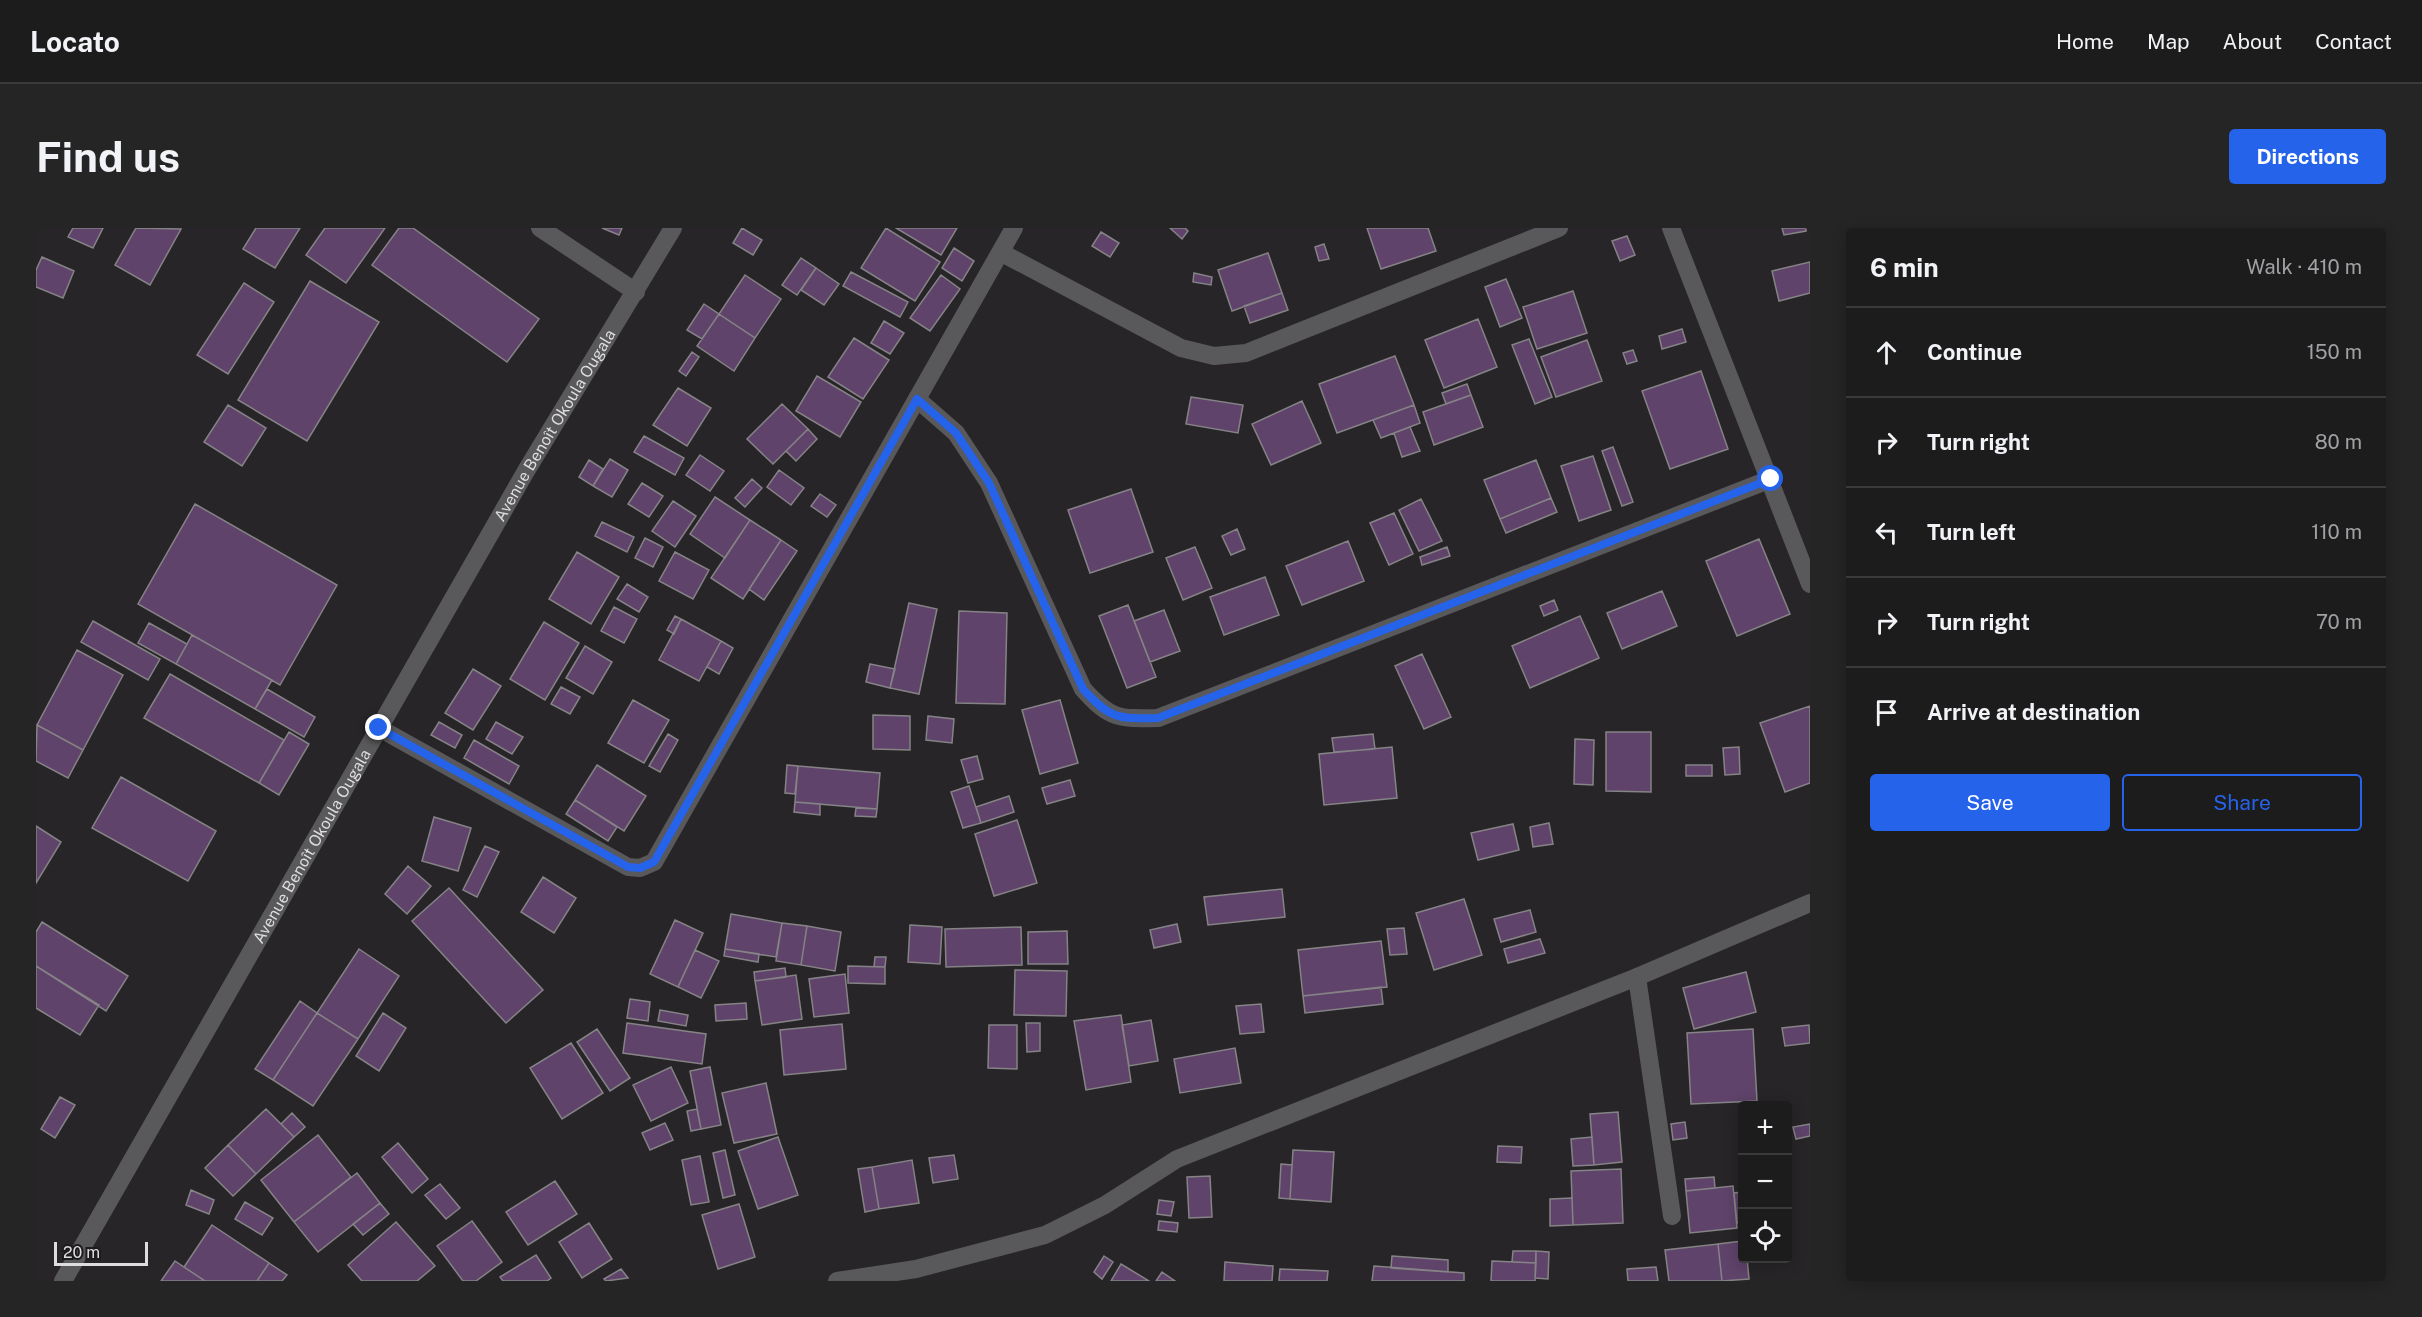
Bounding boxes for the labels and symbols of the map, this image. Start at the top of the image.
street label: Avenue Benoît Okoula Ougala [490,326,620,525]
route start [1757,465,1783,491]
route end [365,714,391,740]
street label: Avenue Benoît Okoula Ougala [249,746,375,947]
scale bar [54,1239,148,1266]

